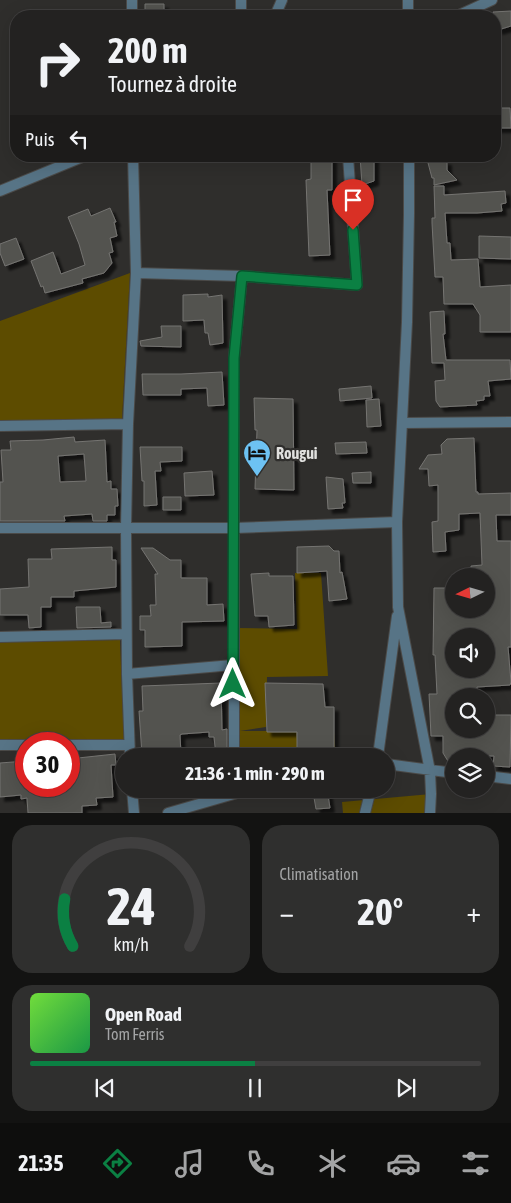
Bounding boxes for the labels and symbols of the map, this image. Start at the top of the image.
pin [332,179,374,230]
hotel icon: Rougui [242,438,272,477]
place label: Rougui [276,444,318,462]
north arrow [445,568,495,618]
position arrow [206,657,258,709]
speed limit sign: 30 [15,732,80,797]

